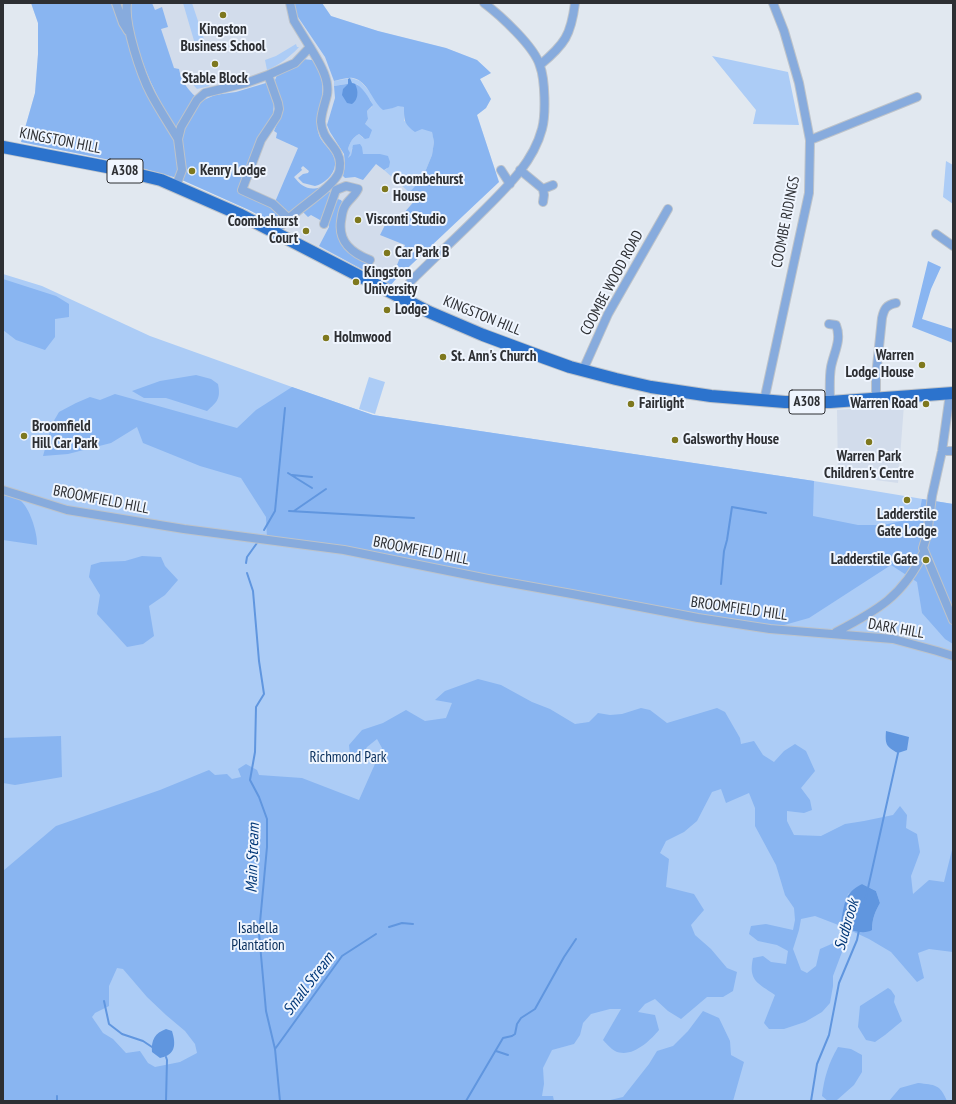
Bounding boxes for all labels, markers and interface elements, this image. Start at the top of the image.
marker: Kingston Business School [218,10,228,20]
place label: Kingston Business School [181,21,265,56]
marker: Stable Block [210,59,220,69]
place label: Stable Block [182,70,248,88]
street label: KINGSTON HILL [18,124,102,158]
road number: A308 [107,159,143,183]
place label: Kenry Lodge [200,162,266,180]
marker: Kenry Lodge [187,166,197,176]
place label: Coombehurst House [393,171,463,206]
street label: COOMBE RIDINGS [768,175,804,269]
marker: Coombehurst House [380,184,390,194]
place label: Visconti Studio [366,211,446,229]
place label: Coombehurst Court [228,213,298,248]
marker: Visconti Studio [353,215,363,225]
marker: Coombehurst Court [301,226,311,236]
street label: COOMBE WOOD ROAD [577,227,647,339]
place label: Car Park B [395,244,449,262]
marker: Car Park B [382,248,392,258]
place label: Kingston University [364,264,417,299]
marker: Kingston University [351,277,361,287]
street label: KINGSTON HILL [440,292,524,340]
place label: Lodge [395,301,427,319]
marker: Lodge [382,305,392,315]
place label: Holmwood [334,329,391,347]
marker: Holmwood [321,333,331,343]
place label: Warren Lodge House [846,347,914,382]
place label: St. Ann's Church [451,348,536,366]
marker: St. Ann's Church [438,352,448,362]
marker: Warren Lodge House [917,360,927,370]
road number: A308 [789,390,825,414]
place label: Fairlight [639,395,684,413]
place label: Warren Road [850,395,918,413]
marker: Fairlight [626,399,636,409]
marker: Warren Road [921,399,931,409]
place label: Broomfield Hill Car Park [32,418,98,453]
marker: Broomfield Hill Car Park [19,431,29,441]
place label: Galsworthy House [683,431,779,449]
marker: Galsworthy House [670,435,680,445]
marker: Warren Park Children's Centre [864,437,874,447]
place label: Warren Park Children's Centre [824,448,914,483]
street label: BROOMFIELD HILL [52,482,150,518]
marker: Ladderstile Gate Lodge [902,495,912,505]
place label: Ladderstile Gate Lodge [877,506,937,541]
street label: BROOMFIELD HILL [372,533,470,569]
place label: Ladderstile Gate [831,551,918,569]
marker: Ladderstile Gate [921,555,931,565]
street label: BROOMFIELD HILL [690,593,788,625]
street label: DARK HILL [867,615,925,643]
park label: Richmond Park [309,749,387,767]
water label: Main Stream [242,823,264,893]
water label: Sudbrook [831,897,863,953]
park label: Isabella Plantation [231,920,285,955]
water label: Small Stream [279,949,339,1019]

